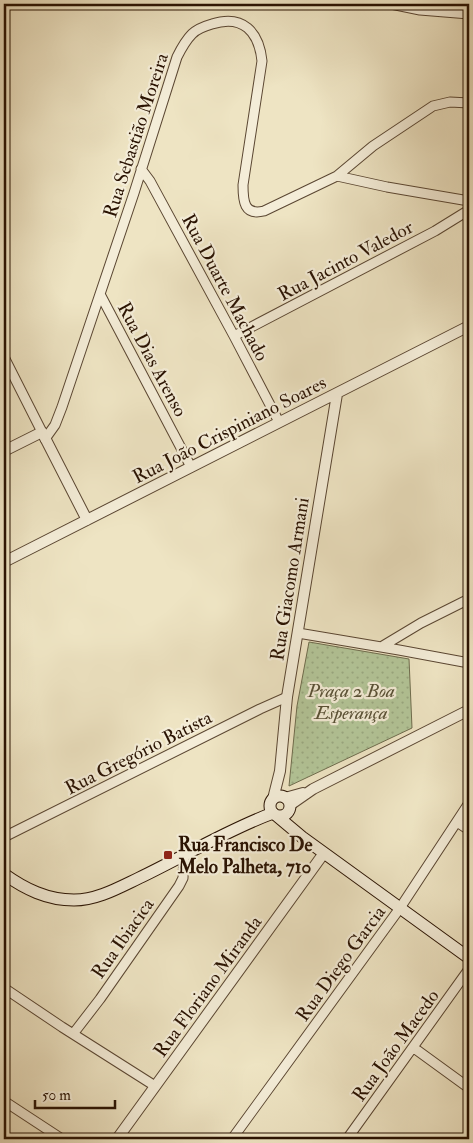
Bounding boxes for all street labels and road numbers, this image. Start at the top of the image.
street label: Rua Sebastião Moreira [98,50,174,221]
street label: Rua Duarte Machado [176,210,274,365]
street label: Rua Jacinto Valedor [274,215,417,307]
street label: Rua Dias Arenso [112,298,192,421]
street label: Rua João Crispiniano Soares [129,371,331,490]
street label: Rua Giacomo Armani [265,496,315,663]
street label: Rua Gregório Batista [61,705,216,800]
street label: Rua Ibiacica [86,893,159,984]
street label: Rua Diego Garcia [291,901,391,1026]
street label: Rua Floriano Miranda [148,911,267,1062]
street label: Rua João Macedo [347,985,445,1106]

